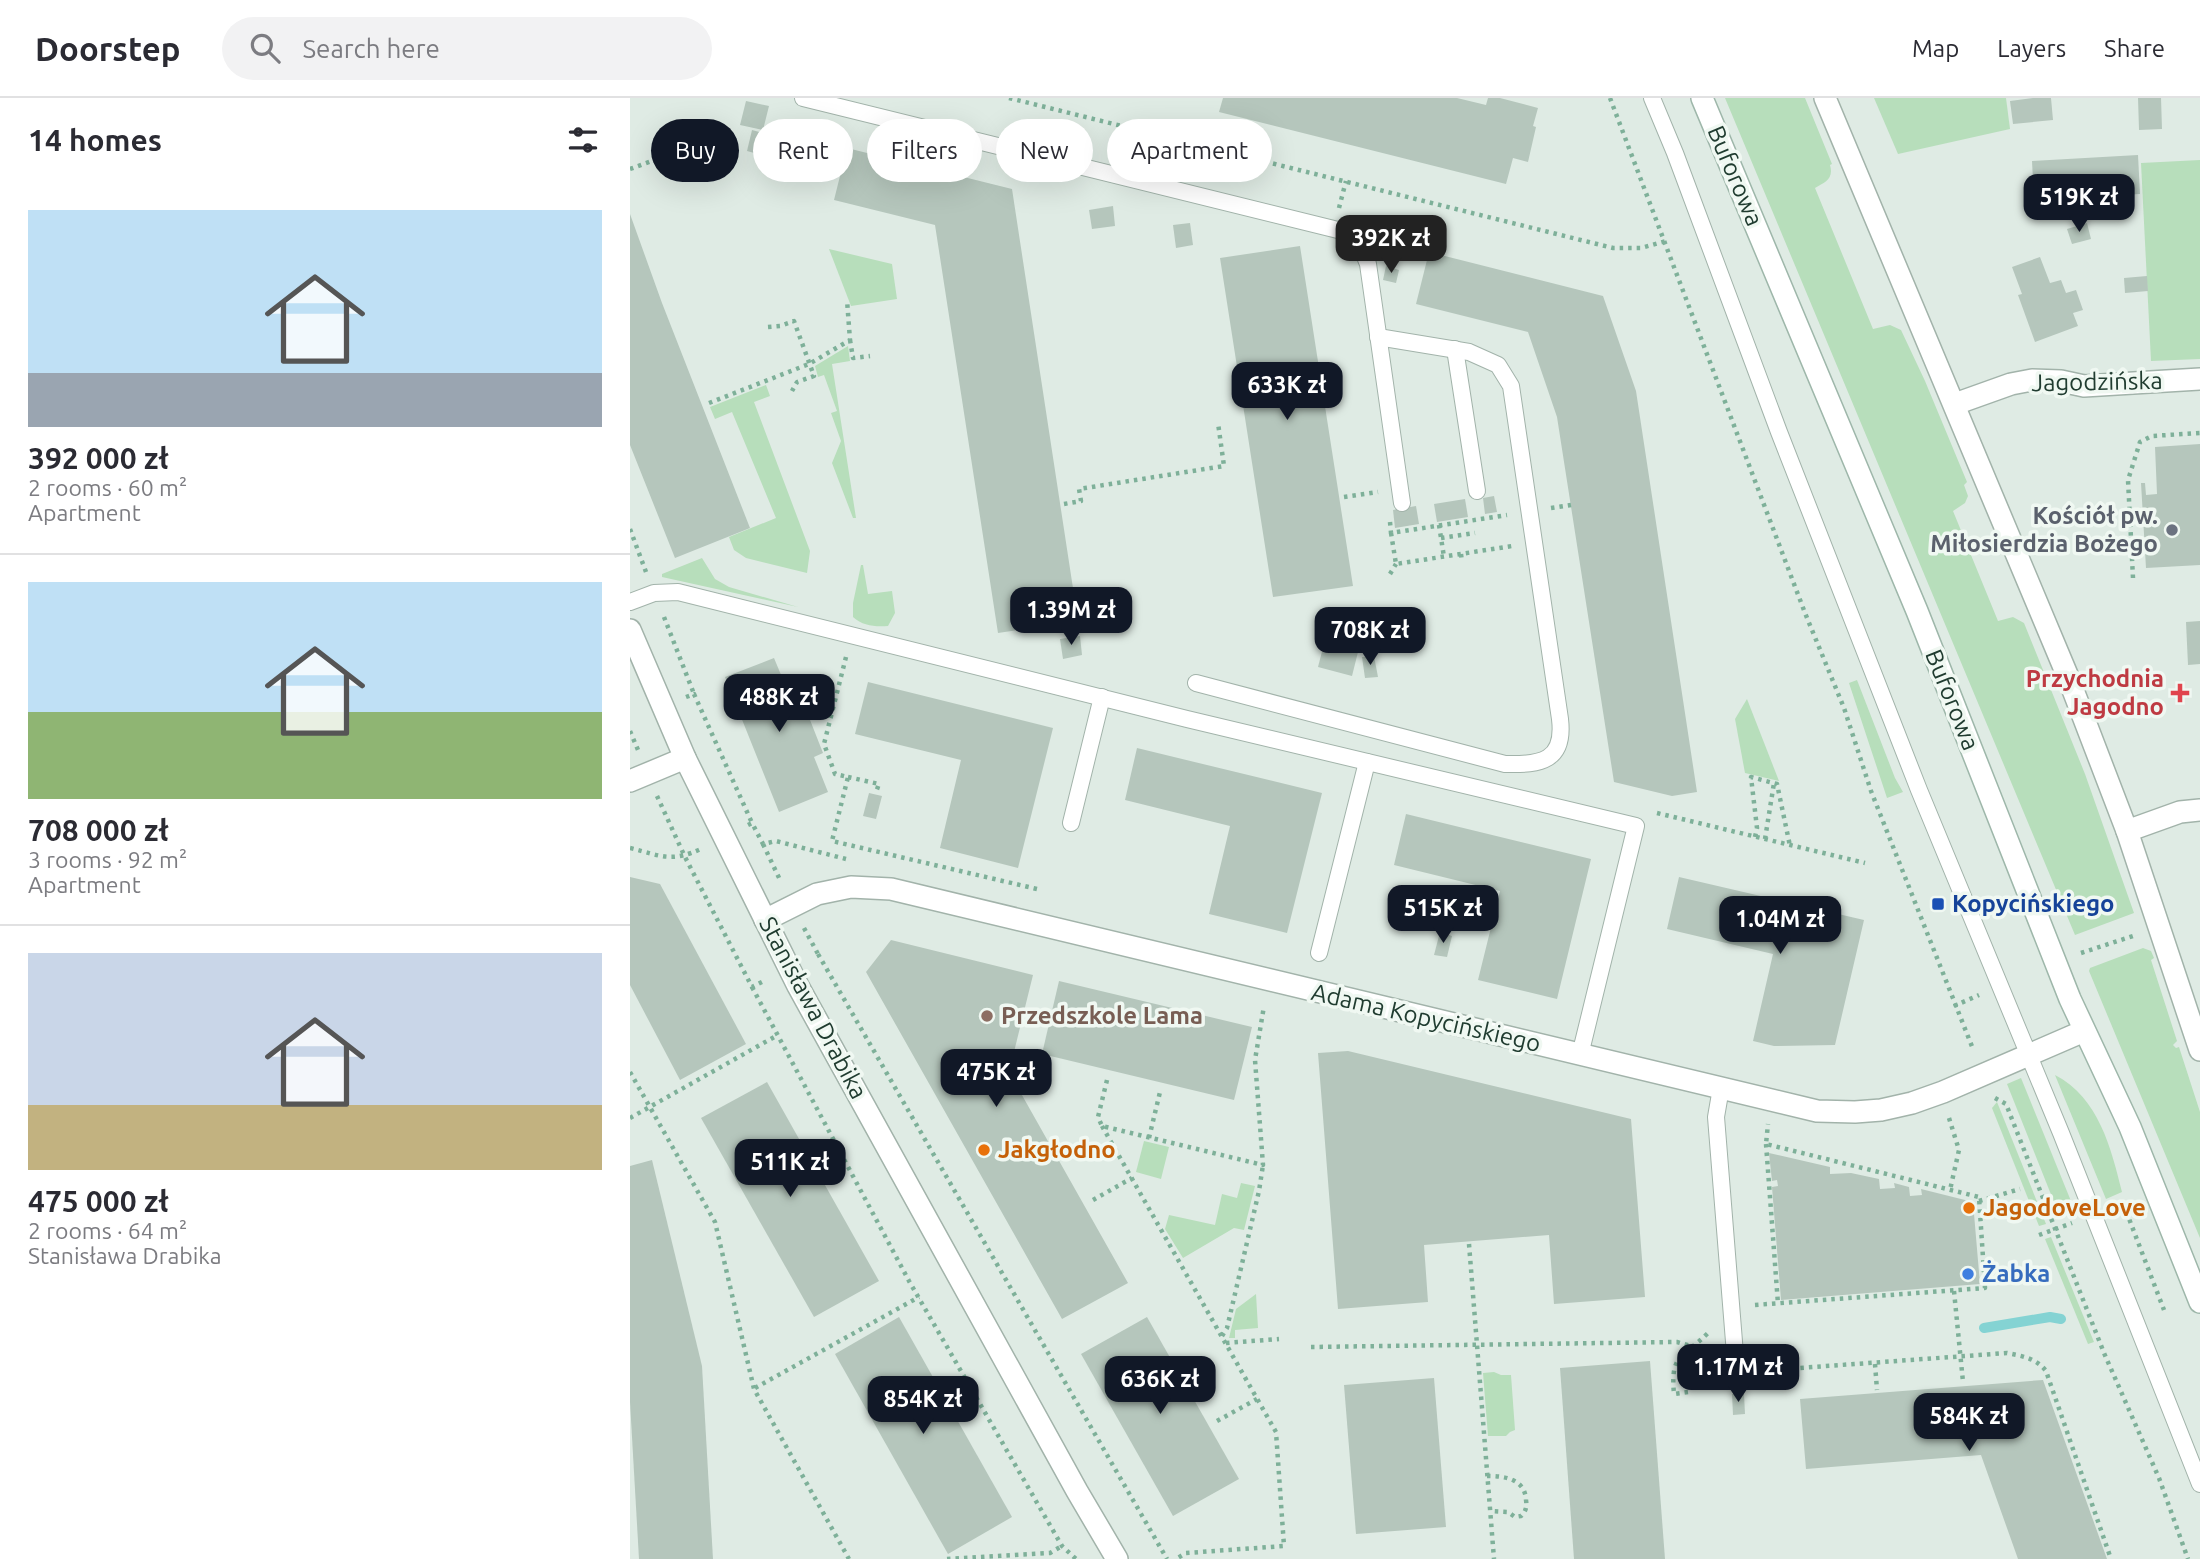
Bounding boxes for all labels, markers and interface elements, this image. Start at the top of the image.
search box [222,17,712,80]
icon: search [246,29,284,67]
text: Doorstep [35,30,180,67]
text: Search here [302,34,440,63]
text: Map [1912,35,1959,62]
text: Layers [1997,35,2066,62]
text: Share [2104,35,2165,62]
chip: Buy [651,119,739,182]
chip: Rent [753,119,853,182]
chip: Filters [867,119,982,182]
chip: New [996,119,1093,182]
chip: Apartment [1107,119,1272,182]
icon: filters [564,121,602,159]
street label: Buforowa [1702,122,1769,230]
text: 14 homes [28,123,162,157]
pin: 519K zł [2014,174,2144,234]
text: 519K zł [2040,184,2118,209]
pin: 392K zł [1326,216,1456,275]
text: 392K zł [1352,225,1430,250]
icon: home [252,256,378,382]
pin: 633K zł [1222,362,1352,422]
street label: Jagodzińska [2031,367,2163,396]
text: 633K zł [1248,372,1326,397]
text: 392 000 zł [28,441,169,475]
text: 2 rooms · 60 m² [28,475,187,500]
text: Apartment [28,500,141,525]
place label: Kościół pw. Miłosierdzia Bożego [1930,502,2158,557]
marker: Kościół pw. Miłosierdzia Bożego [2164,522,2180,538]
pin: 1.39M zł [999,588,1143,647]
text: 1.39M zł [1026,597,1116,622]
pin: 708K zł [1305,608,1435,667]
text: 708K zł [1331,617,1409,642]
icon: home [252,628,378,754]
street label: Buforowa [1920,646,1985,754]
place label: Przychodnia Jagodno [2026,665,2164,720]
pin: 488K zł [714,674,844,734]
marker: Przychodnia Jagodno [2170,683,2190,703]
text: 488K zł [740,684,818,709]
text: 708 000 zł [28,813,169,847]
text: 3 rooms · 92 m² [28,847,187,872]
text: Apartment [28,872,141,897]
pin: 515K zł [1378,886,1508,945]
place label: Kopycińskiego [1952,890,2115,917]
text: 515K zł [1404,895,1482,920]
pin: 1.04M zł [1708,896,1852,956]
marker: Kopycińskiego [1930,896,1946,912]
text: 1.04M zł [1735,906,1825,931]
street label: Stanisława Drabika [754,912,873,1103]
street label: Adama Kopycińskiego [1309,978,1543,1057]
icon: home [252,999,378,1125]
place label: Przedszkole Lama [1001,1002,1203,1029]
marker: Przedszkole Lama [979,1008,995,1024]
pin: 475K zł [931,1049,1061,1109]
text: 475K zł [957,1059,1035,1084]
place label: Jakgłodno [998,1136,1116,1163]
pin: 511K zł [725,1140,855,1199]
marker: Jakgłodno [976,1142,992,1158]
text: 511K zł [751,1149,829,1174]
text: 475 000 zł [28,1184,169,1218]
place label: JagodoveLove [1983,1194,2146,1221]
marker: JagodoveLove [1961,1200,1977,1216]
text: 2 rooms · 64 m² [28,1218,187,1243]
text: Stanisława Drabika [28,1243,222,1268]
place label: Żabka [1982,1260,2050,1287]
marker: Żabka [1960,1266,1976,1282]
pin: 1.17M zł [1666,1344,1810,1404]
text: 1.17M zł [1693,1354,1783,1379]
pin: 636K zł [1095,1356,1225,1416]
text: 636K zł [1121,1366,1199,1391]
pin: 854K zł [858,1376,988,1436]
text: 854K zł [884,1386,962,1411]
pin: 584K zł [1904,1394,2034,1453]
text: 584K zł [1930,1403,2008,1428]

